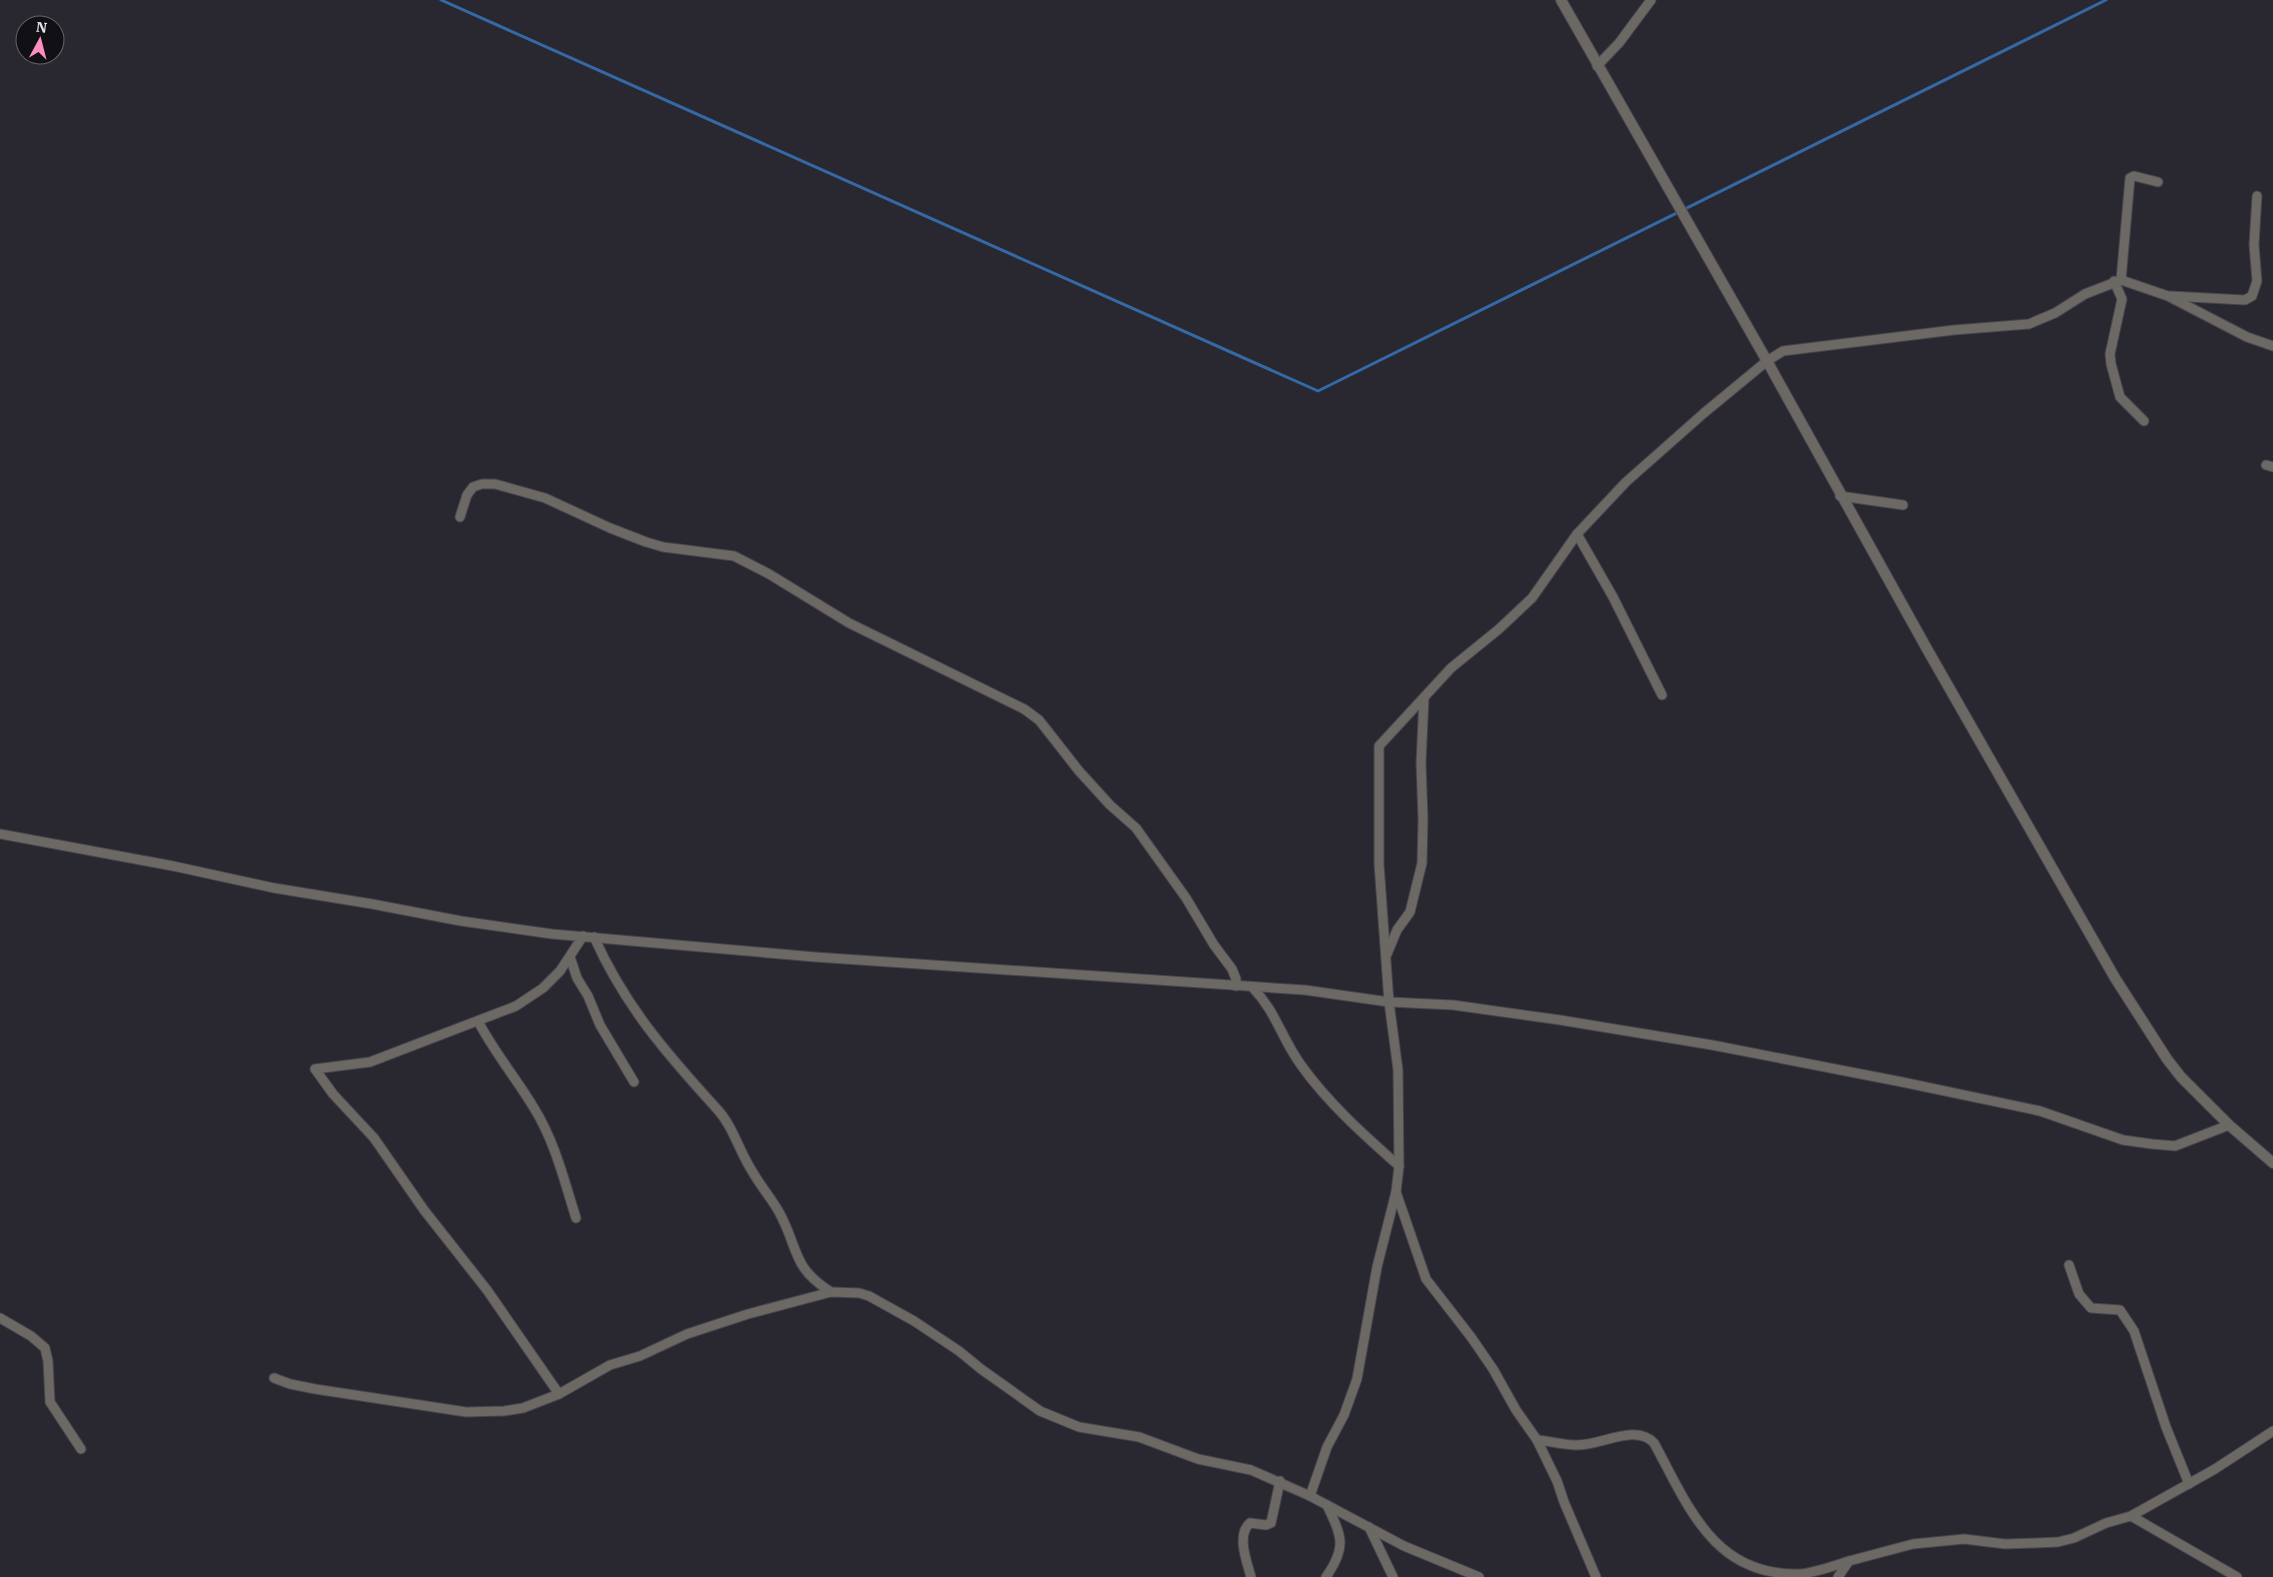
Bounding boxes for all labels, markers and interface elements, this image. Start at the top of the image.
north arrow [15,15,65,65]
text: N [35,17,48,37]

